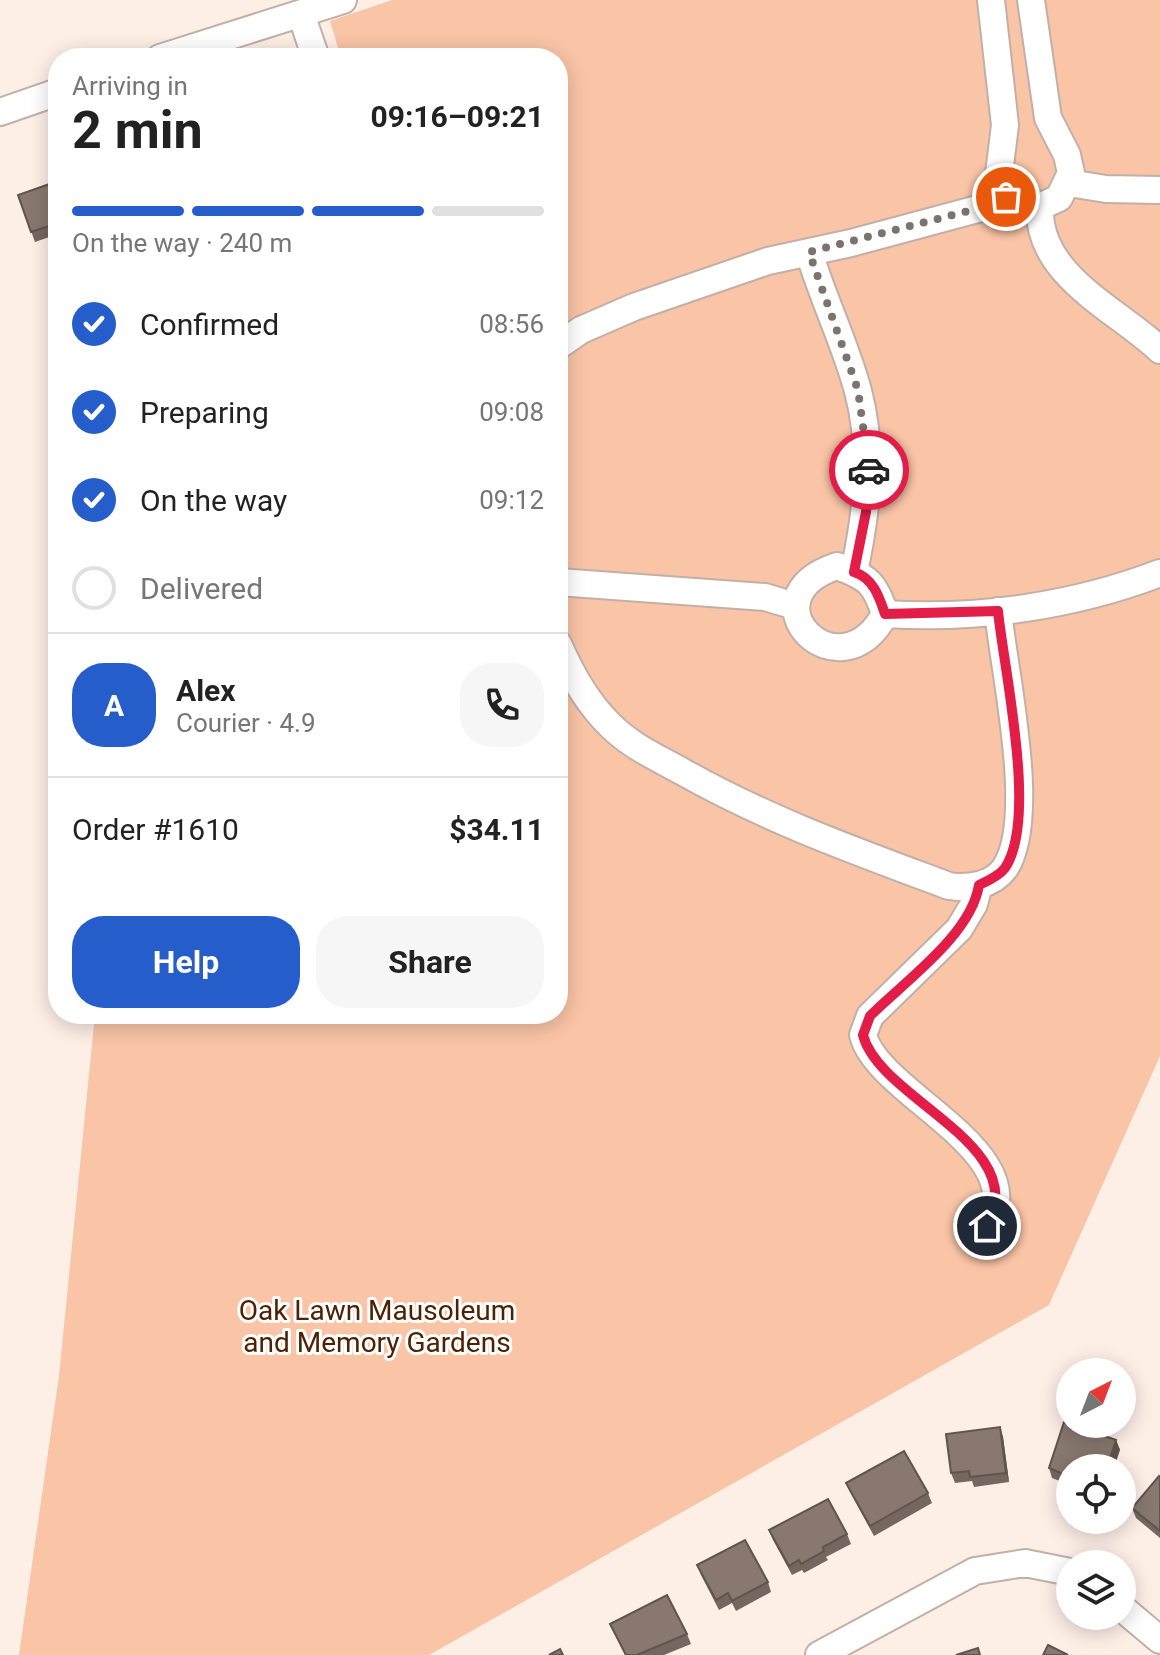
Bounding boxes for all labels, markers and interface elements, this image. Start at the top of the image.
text: Arriving in [72,71,188,101]
text: 09:16–09:21 [370,99,544,134]
text: 2 min [72,100,203,161]
pin [972,163,1040,231]
icon: bag [984,175,1028,219]
text: On the way · 240 m [72,228,292,258]
icon: check [72,302,116,346]
text: Confirmed [140,307,279,342]
text: 08:56 [479,309,544,339]
icon: check [72,390,116,434]
text: Preparing [140,395,269,430]
text: 09:08 [479,397,544,427]
courier [829,430,909,510]
icon: car [847,448,891,492]
icon: check [72,478,116,522]
text: On the way [140,483,287,518]
text: 09:12 [479,485,544,515]
text: Delivered [140,571,263,606]
button: phone [460,663,544,747]
text: Alex [176,673,236,708]
text: A [104,688,124,723]
text: Courier · 4.9 [176,708,316,738]
text: Order #1610 [72,812,239,847]
text: $34.11 [449,812,544,847]
button: Help [72,916,300,1008]
button: Share [316,916,544,1008]
pin [953,1192,1021,1260]
icon: home [965,1204,1009,1248]
park label: Oak Lawn Mausoleum and Memory Gardens [239,1294,515,1359]
north arrow [1056,1358,1136,1438]
map controls [1056,1358,1136,1630]
button: locate [1056,1454,1136,1534]
button: layers [1056,1550,1136,1630]

